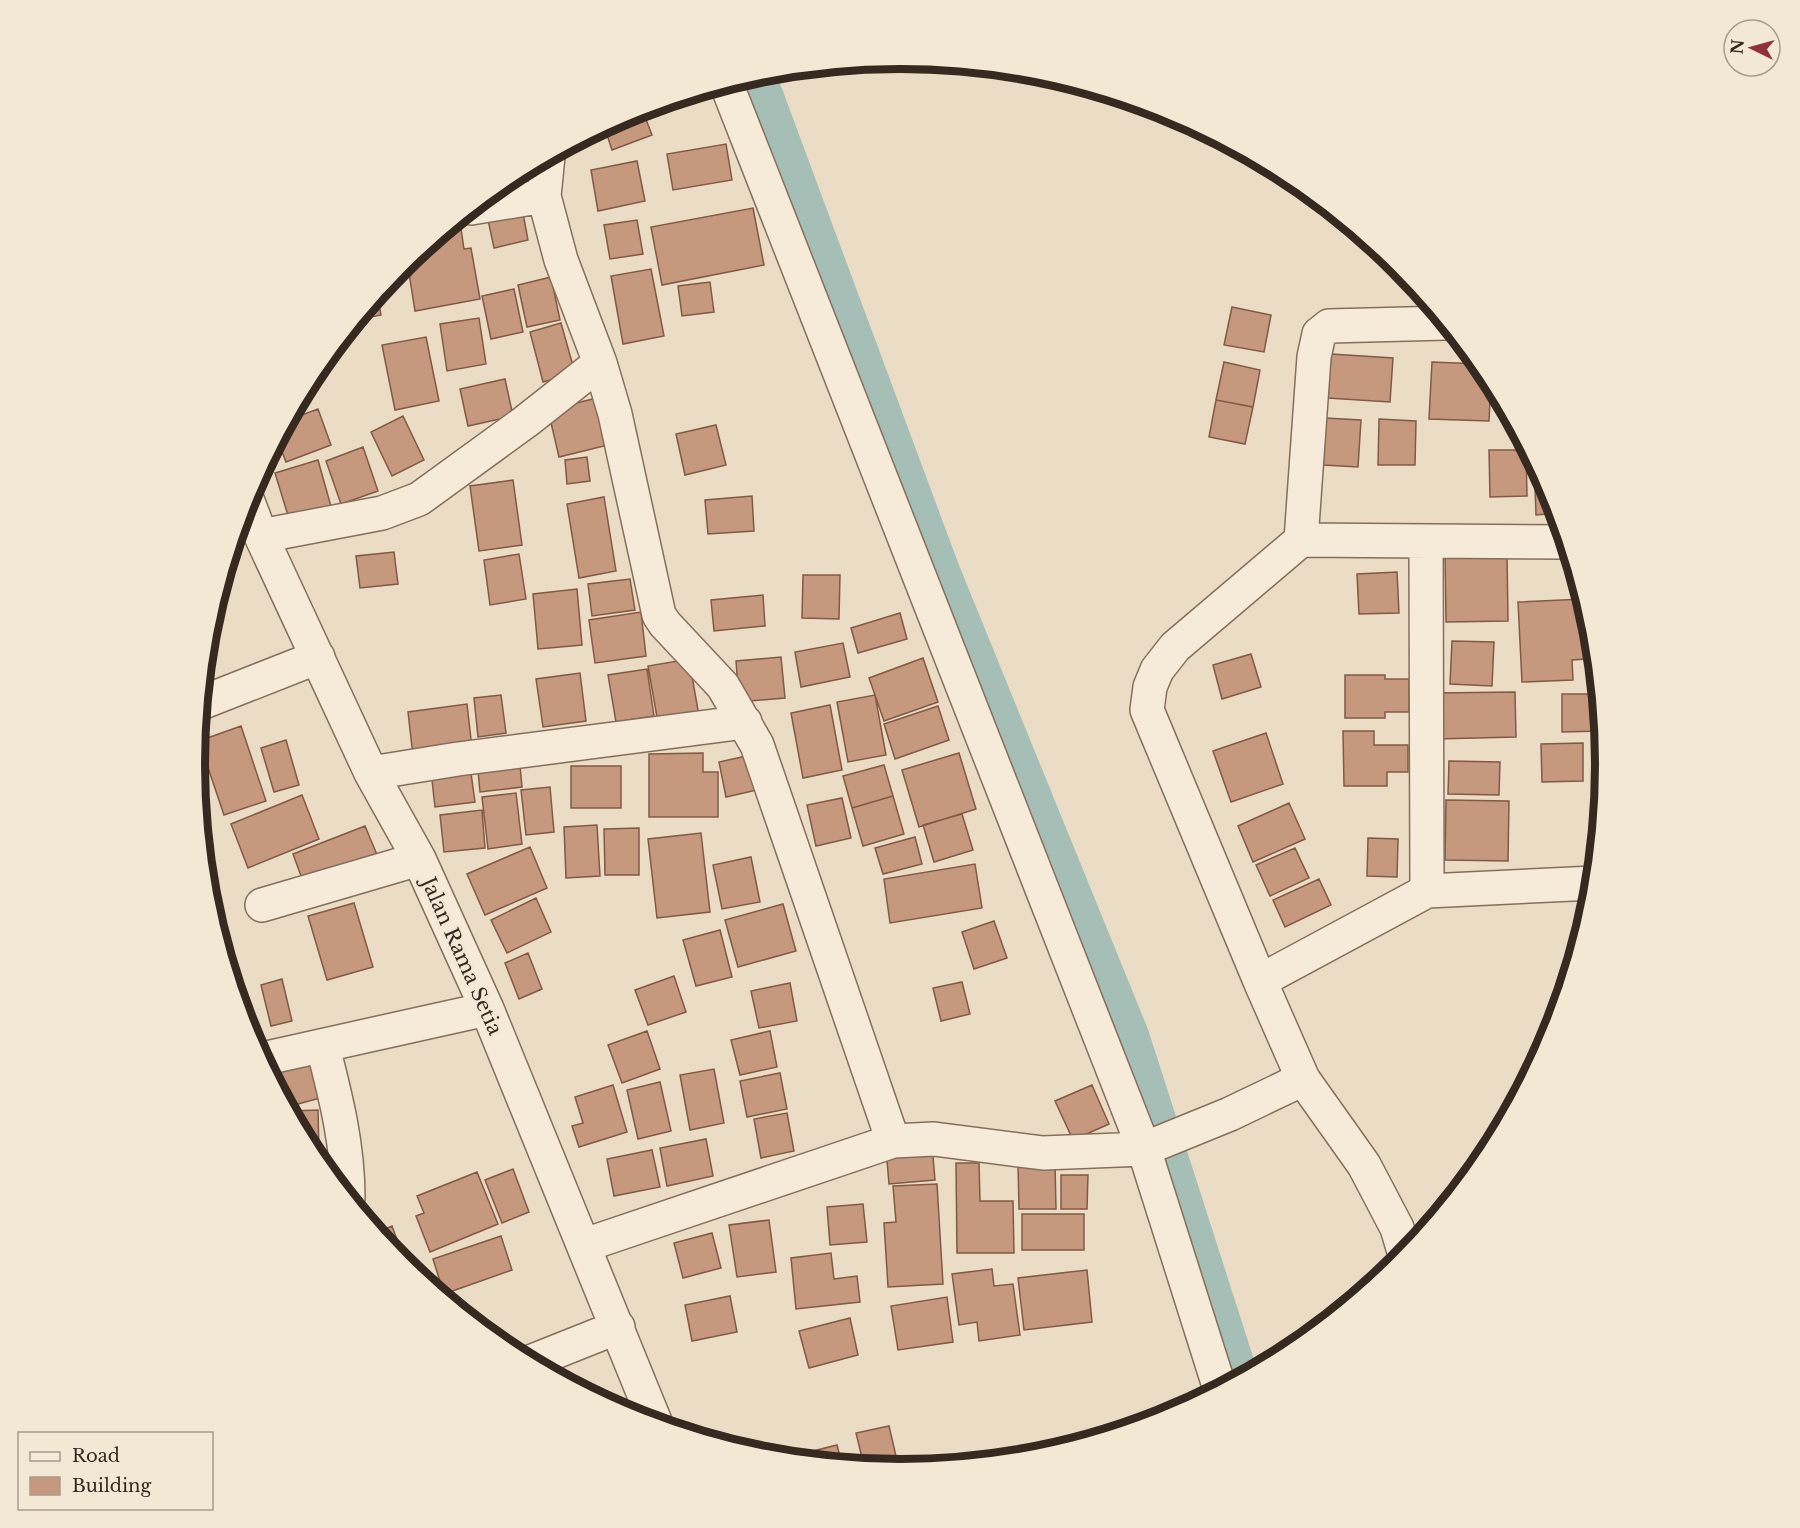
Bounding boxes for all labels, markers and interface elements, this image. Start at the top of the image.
north arrow [1722,18,1782,78]
text: N [1726,38,1748,55]
street label: Jalan Rama Setia [415,871,508,1039]
legend [18,1432,213,1510]
text: Road [72,1445,120,1467]
text: Building [72,1475,151,1497]

